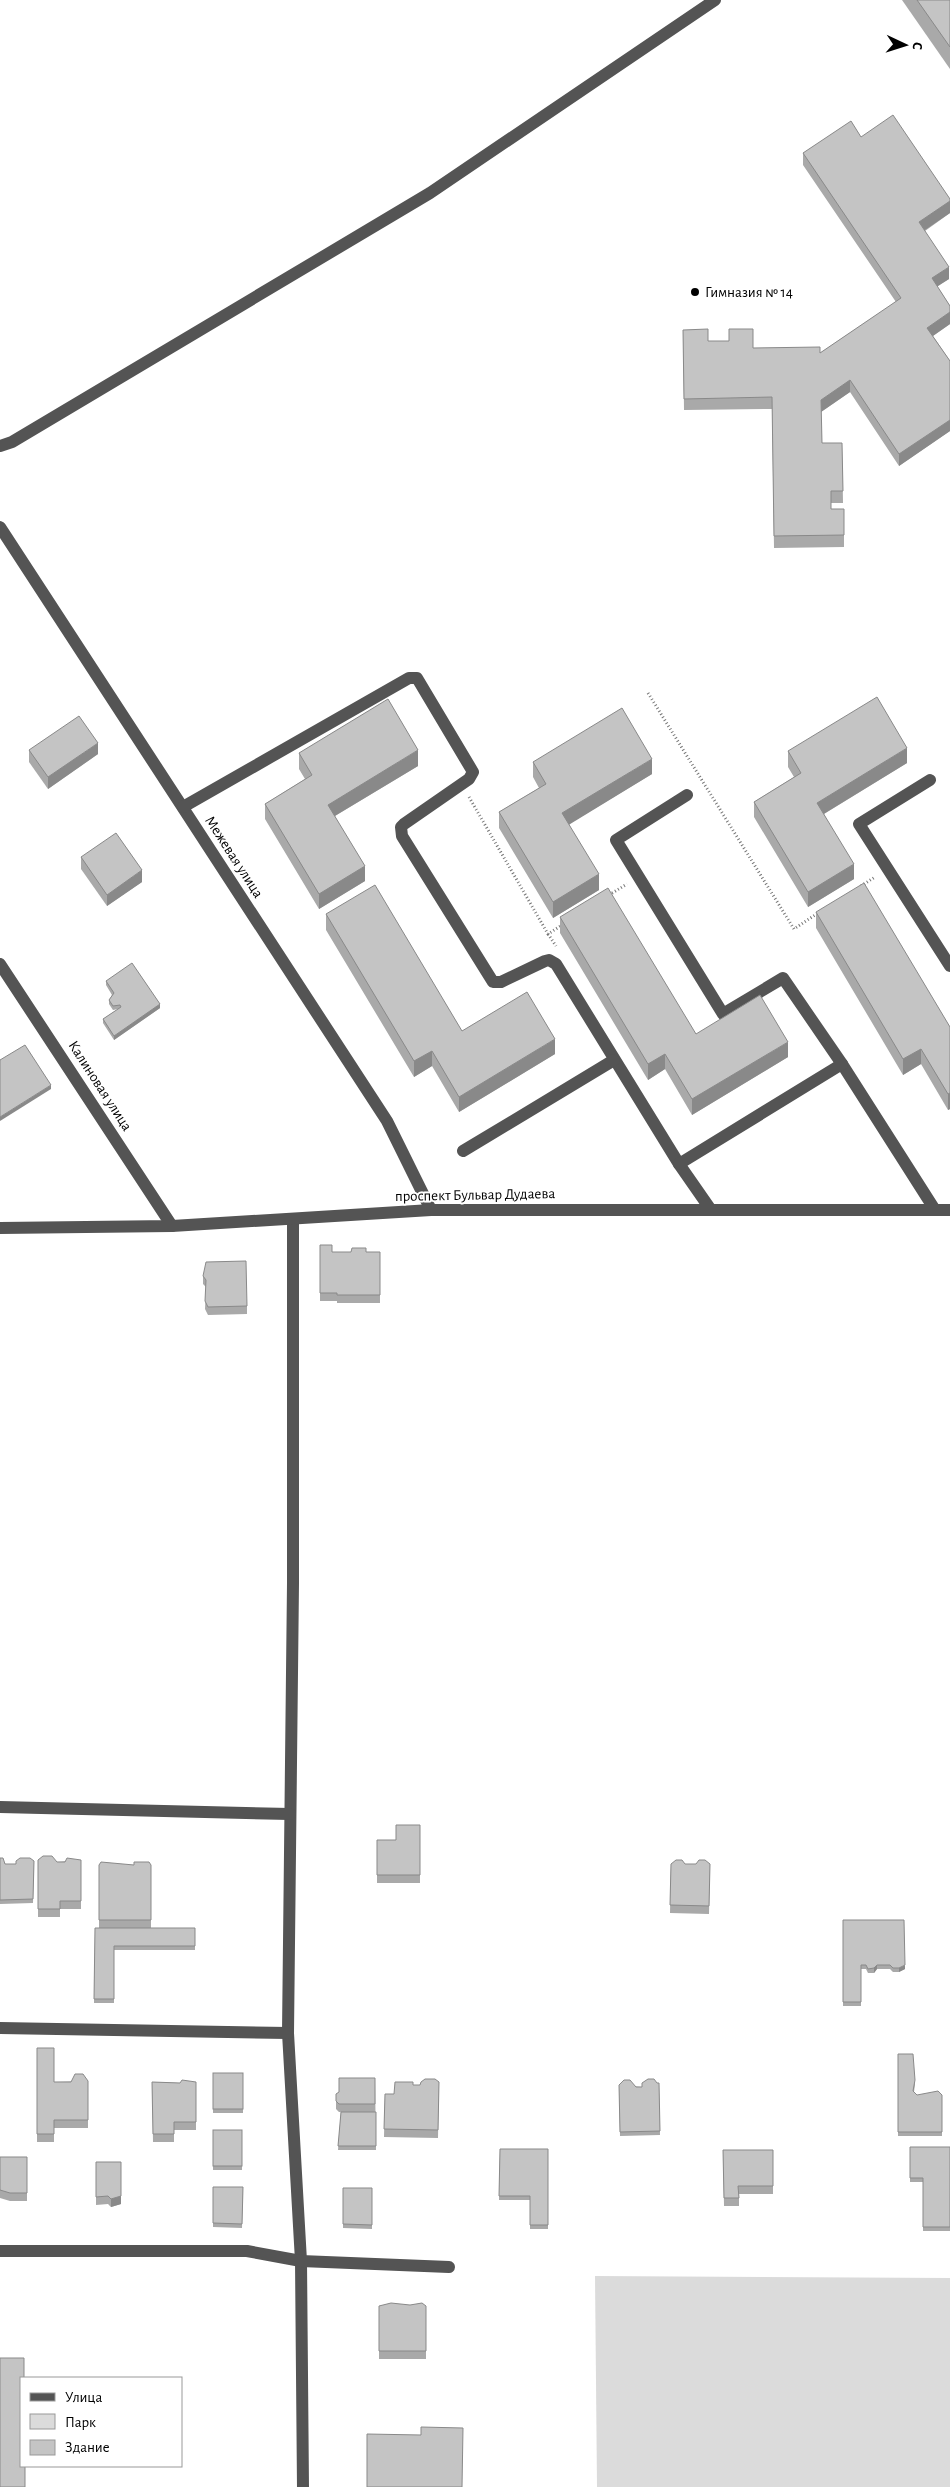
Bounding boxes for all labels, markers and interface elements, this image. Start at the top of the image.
north arrow [880,20,930,70]
text: С [910,41,924,50]
place label: Гимназия № 14 [705,285,793,300]
marker: Гимназия № 14 [689,286,701,298]
street label: Межевая улица [202,813,266,901]
street label: Калиновая улица [65,1038,135,1134]
street label: проспект Бульвар Дудаева [395,1186,555,1204]
legend [20,2377,182,2467]
text: Улица [65,2390,102,2405]
text: Парк [65,2415,96,2430]
text: Здание [65,2440,110,2455]

